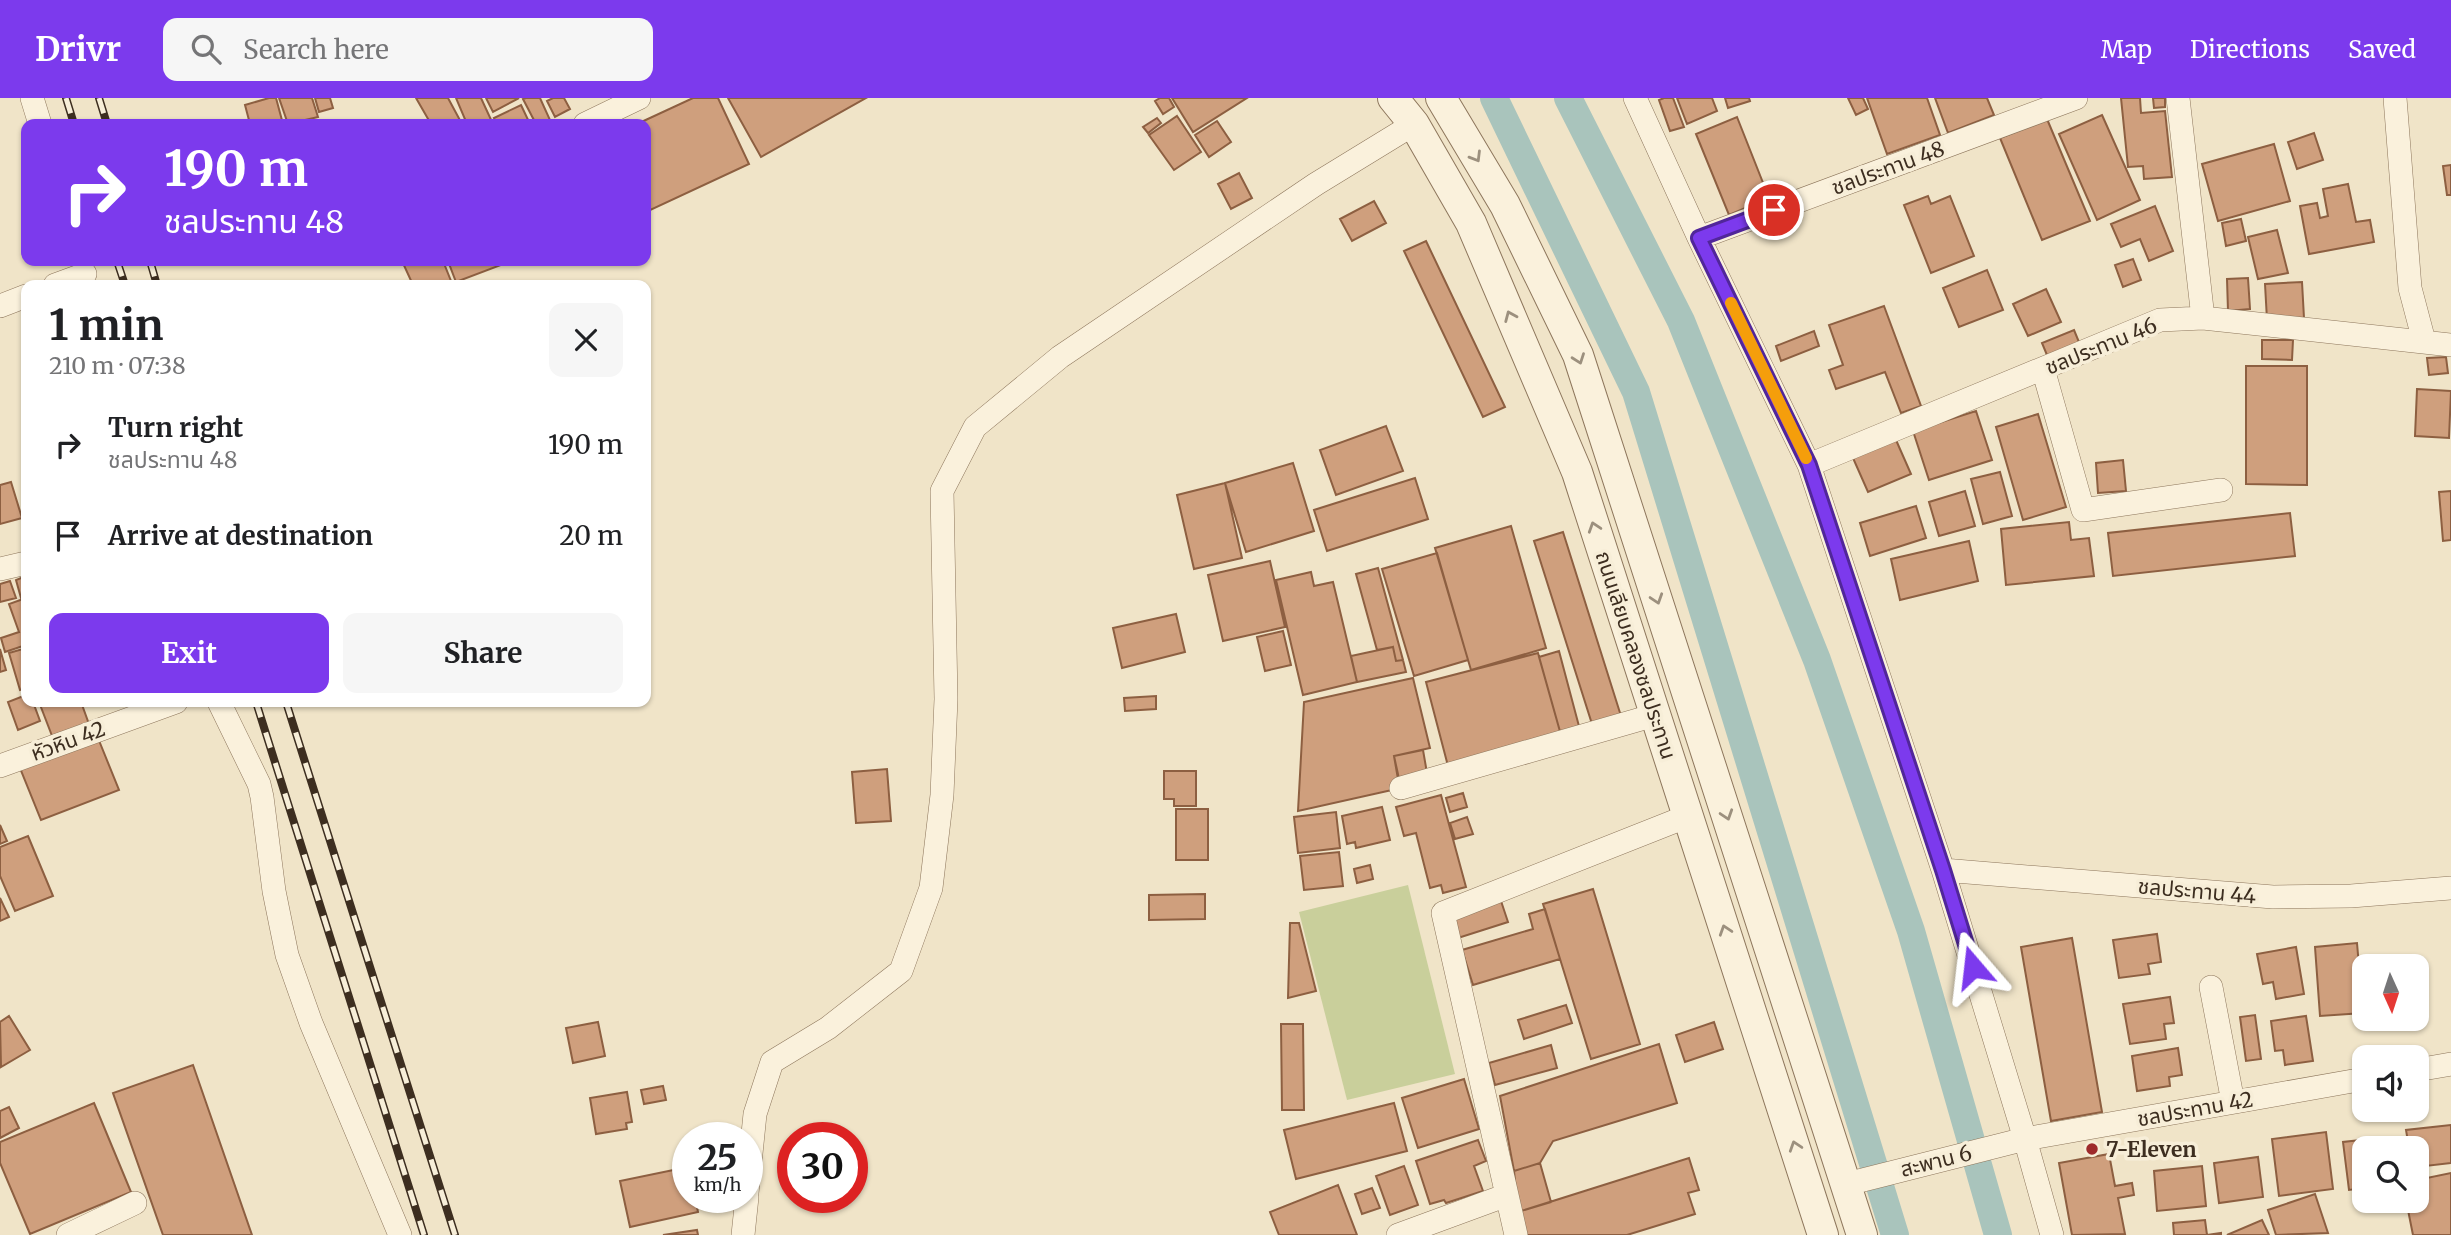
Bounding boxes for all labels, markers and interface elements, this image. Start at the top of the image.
search box [163,18,653,81]
text: Drivr [35,29,121,70]
icon: search [187,30,225,68]
text: Search here [243,33,389,66]
text: Map [2101,34,2152,65]
text: Directions [2190,34,2310,65]
text: Saved [2348,34,2416,65]
street label: ชลประทาน 48 [1828,135,1948,201]
text: 190 m [164,138,308,199]
icon: right [49,147,140,238]
one-way arrow [1468,149,1481,162]
pin [1744,180,1804,240]
icon: arrive [1755,191,1793,229]
text: ชลประทาน 48 [164,202,344,242]
text: 1 min [49,299,163,351]
button: close [549,303,623,377]
one-way arrow [1505,311,1519,323]
street label: ชลประทาน 46 [2041,311,2161,381]
text: 210 m · 07:38 [49,351,186,380]
one-way arrow [1570,353,1584,365]
text: Turn right [108,411,243,444]
icon: right [49,426,87,464]
text: 190 m [548,428,623,461]
text: ชลประทาน 48 [108,445,237,474]
icon: arrive [49,517,87,555]
text: Arrive at destination [108,519,373,552]
text: 20 m [559,519,623,552]
one-way arrow [1588,521,1603,533]
street label: ถนนเลียบคลองชลประทาน [1590,547,1682,763]
one-way arrow [1649,592,1663,605]
button: Exit [49,613,329,693]
button: Share [343,613,623,693]
street label: หัวหิน 42 [27,715,109,767]
one-way arrow [1719,809,1734,821]
street label: ชลประทาน 44 [2137,872,2257,910]
one-way arrow [1719,924,1733,937]
position arrow [1936,930,2010,1004]
north arrow [2352,954,2429,1031]
map controls [2352,954,2429,1213]
button: sound [2352,1045,2429,1122]
street label: ชลประทาน 42 [2135,1086,2255,1132]
speed limit sign: 30 [777,1122,868,1213]
text: 25 [697,1136,738,1180]
place label: 7-Eleven [2106,1136,2196,1163]
button: search [2352,1136,2429,1213]
street label: สะพาน 6 [1897,1139,1975,1183]
one-way arrow [1789,1141,1803,1153]
marker: 7-Eleven [2084,1141,2100,1157]
text: km/h [694,1173,741,1196]

